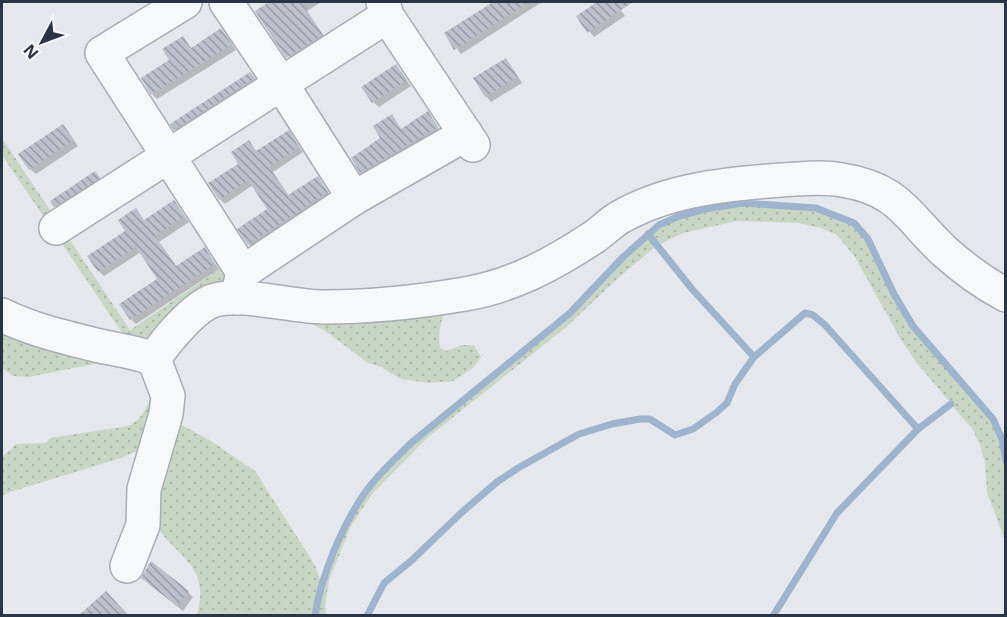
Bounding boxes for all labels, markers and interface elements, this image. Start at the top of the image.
north arrow [12,12,72,72]
text: N [18,40,43,64]

